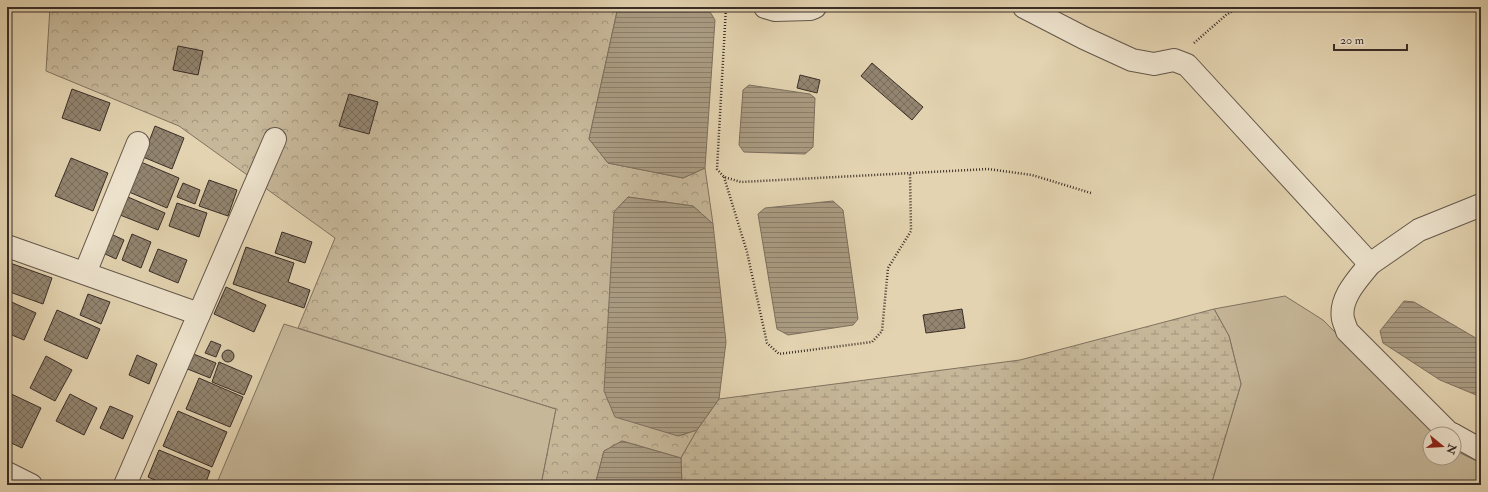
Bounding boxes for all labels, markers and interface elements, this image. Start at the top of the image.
scale bar [1334,26,1407,52]
text: 20 m [1340,33,1365,48]
north arrow [1422,426,1462,466]
text: N [1443,441,1459,457]

